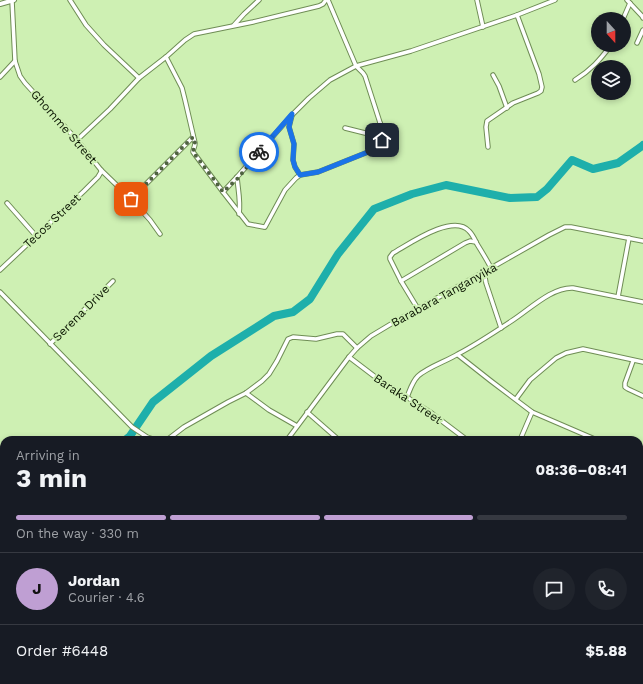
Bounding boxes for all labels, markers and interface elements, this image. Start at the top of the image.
north arrow [591,12,631,52]
map controls [591,12,631,100]
button: layers [591,60,631,100]
street label: Ghomme Street [28,87,100,167]
pin [365,123,399,157]
icon: home [371,129,393,151]
courier [239,132,279,172]
icon: bike [248,141,270,163]
pin [114,182,148,216]
icon: bag [120,188,142,210]
street label: Tecos Street [20,191,84,251]
street label: Barabara Tanganyika [389,260,500,330]
street label: Serena Drive [50,282,112,344]
street label: Baraka Street [371,371,445,427]
text: Arriving in [16,448,80,463]
text: 08:36–08:41 [536,461,627,479]
text: 3 min [16,463,87,493]
text: On the way · 330 m [16,526,139,541]
button: chat [533,568,575,610]
button: phone [585,568,627,610]
text: Jordan [68,572,120,590]
text: J [32,580,42,598]
text: Courier · 4.6 [68,590,145,605]
text: Order #6448 [16,642,108,660]
text: $5.88 [585,642,627,660]

